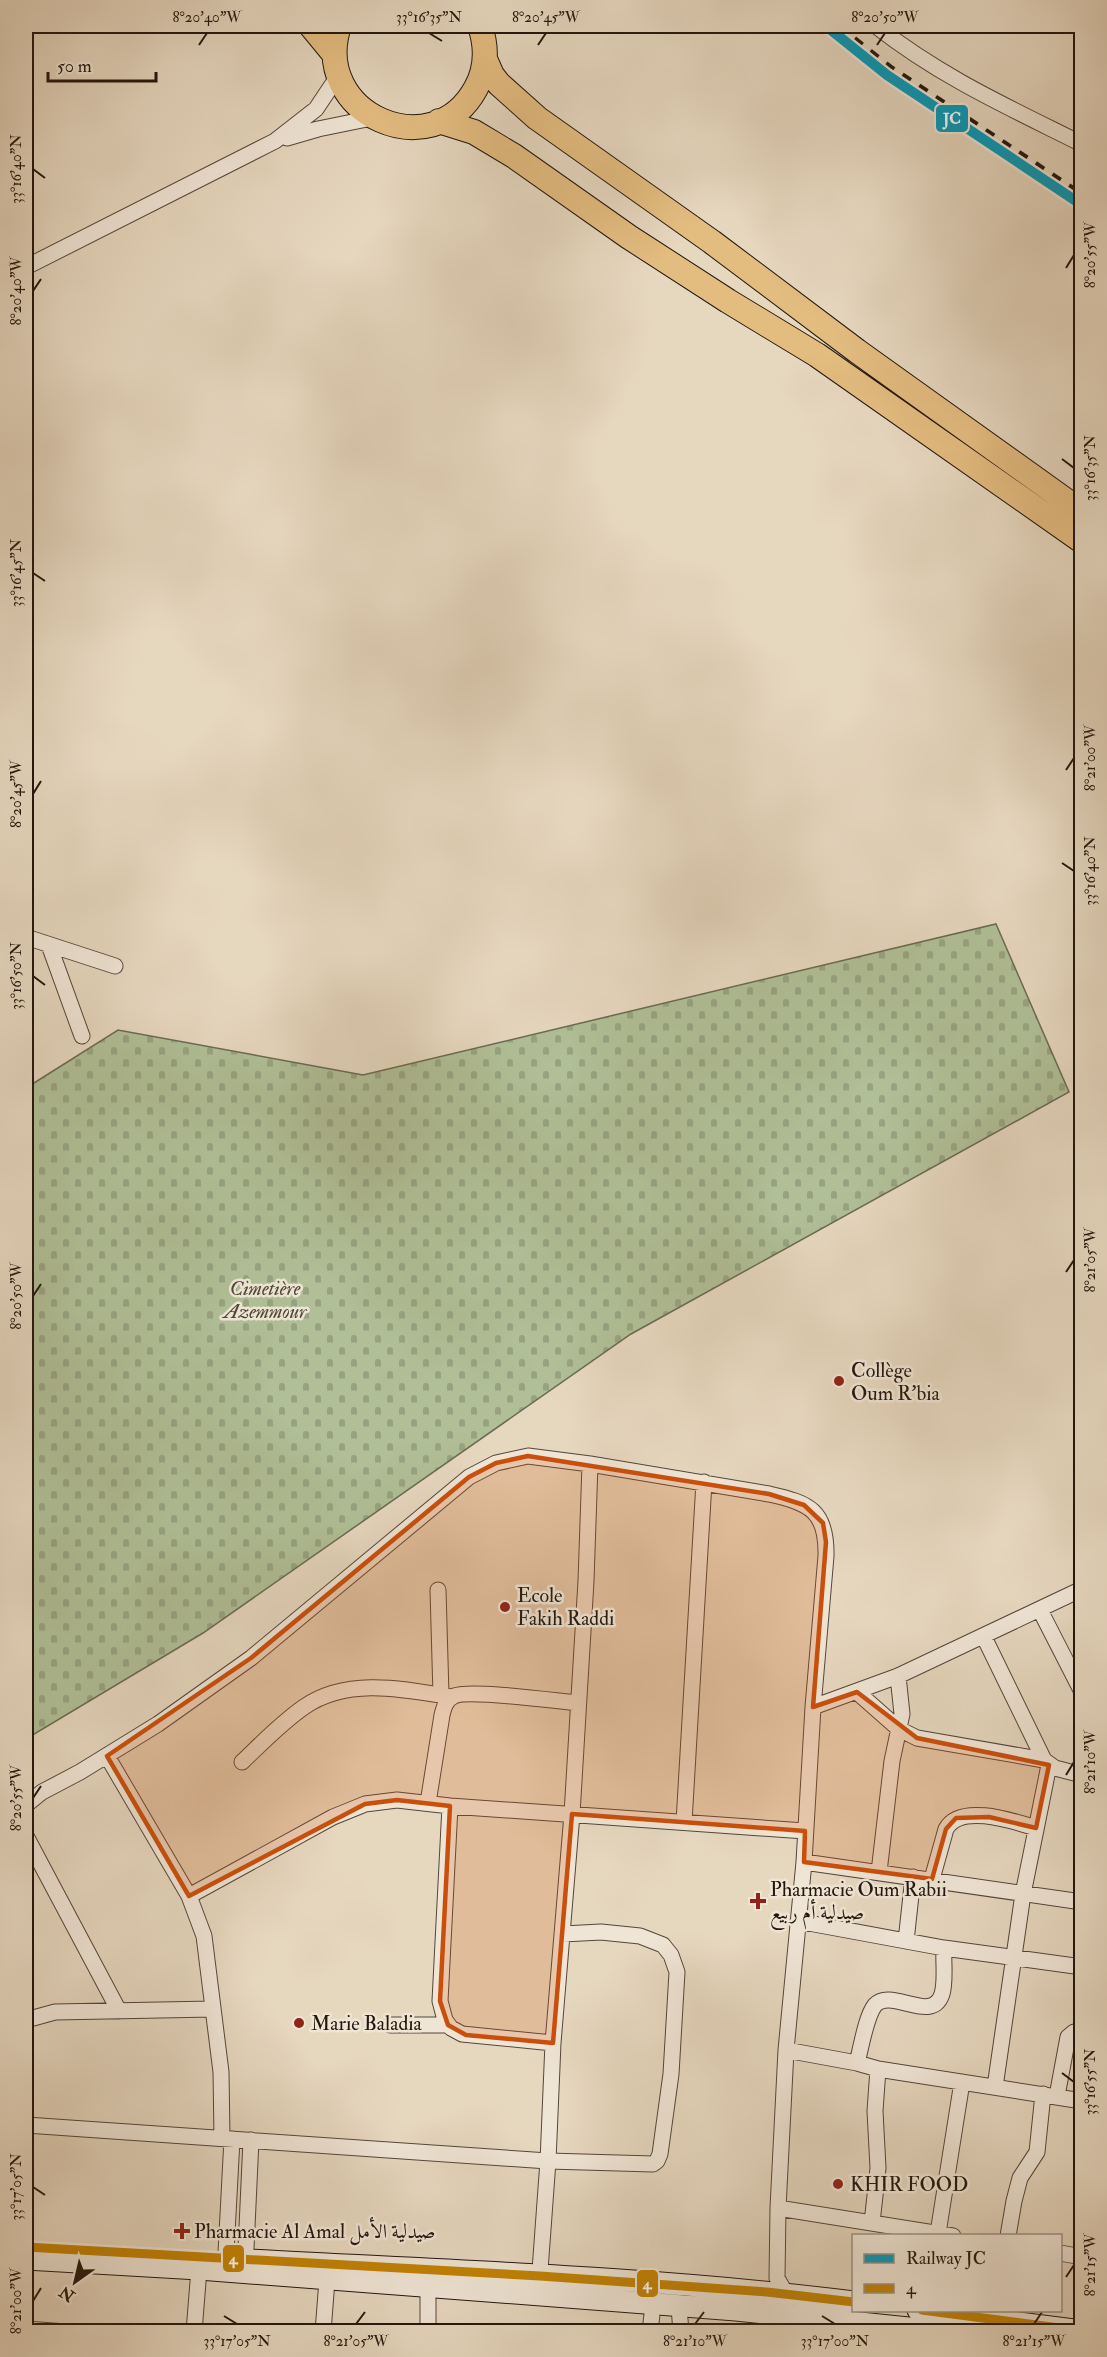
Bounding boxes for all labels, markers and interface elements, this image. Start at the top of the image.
text: 8°20'40"W [172,8,242,27]
text: 33°16'35"N [396,8,462,27]
text: 8°20'45"W [512,8,581,27]
text: 8°20'50"W [851,8,919,27]
scale bar [48,45,156,83]
text: 50 m [57,55,92,78]
line badge: JC [935,104,969,133]
text: JC [942,109,961,130]
text: 33°16'40"N [7,134,26,204]
text: 8°20'55"W [1081,221,1100,288]
text: 8°20'40"W [7,256,26,326]
text: 33°16'35"N [1081,435,1100,501]
text: 33°16'45"N [7,538,26,607]
text: 8°21'00"W [1081,724,1100,791]
text: 8°20'45"W [7,759,26,828]
text: 33°16'40"N [1081,836,1100,906]
text: 33°16'50"N [7,942,26,1010]
text: 8°21'05"W [1081,1227,1100,1293]
text: 8°20'50"W [7,1262,26,1330]
park label: Cimetière Azemmour [221,1276,308,1324]
place label: Collège Oum R'bia [851,1358,941,1406]
marker: Collège Oum R'bia [832,1374,846,1388]
place label: Ecole Fakih Raddi [517,1583,614,1631]
marker: Ecole Fakih Raddi [498,1600,512,1614]
text: 8°21'10"W [1081,1729,1100,1794]
text: 8°20'55"W [7,1764,26,1831]
place label: Pharmacie Oum Rabii صيدلية أم ربيع [770,1877,947,1930]
marker: Pharmacie Oum Rabii صيدلية أم ربيع [751,1894,765,1908]
place label: Marie Baladia [311,2011,423,2036]
marker: Marie Baladia [292,2016,306,2030]
text: 33°16'55"N [1081,2048,1100,2115]
text: 33°17'05"N [7,2153,26,2221]
place label: KHIR FOOD [850,2172,968,2197]
marker: KHIR FOOD [831,2177,845,2191]
place label: Pharmacie Al Amal صيدلية الأمل [194,2216,436,2246]
marker: Pharmacie Al Amal صيدلية الأمل [175,2224,189,2238]
text: 8°21'15"W [1081,2233,1100,2296]
legend [852,2234,1062,2312]
line badge: 4 [222,2244,245,2273]
text: Railway JC [906,2247,986,2270]
text: 4 [228,2249,239,2269]
north arrow [45,2252,105,2312]
text: 8°21'00"W [7,2267,26,2334]
line badge: 4 [636,2269,659,2298]
text: 4 [642,2274,653,2294]
text: 4 [906,2277,917,2300]
text: N [55,2281,80,2306]
text: 33°17'05"N [203,2332,271,2351]
text: 8°21'05"W [323,2332,389,2351]
text: 8°21'10"W [663,2332,728,2351]
text: 33°17'00"N [801,2332,870,2351]
text: 8°21'15"W [1003,2332,1066,2351]

